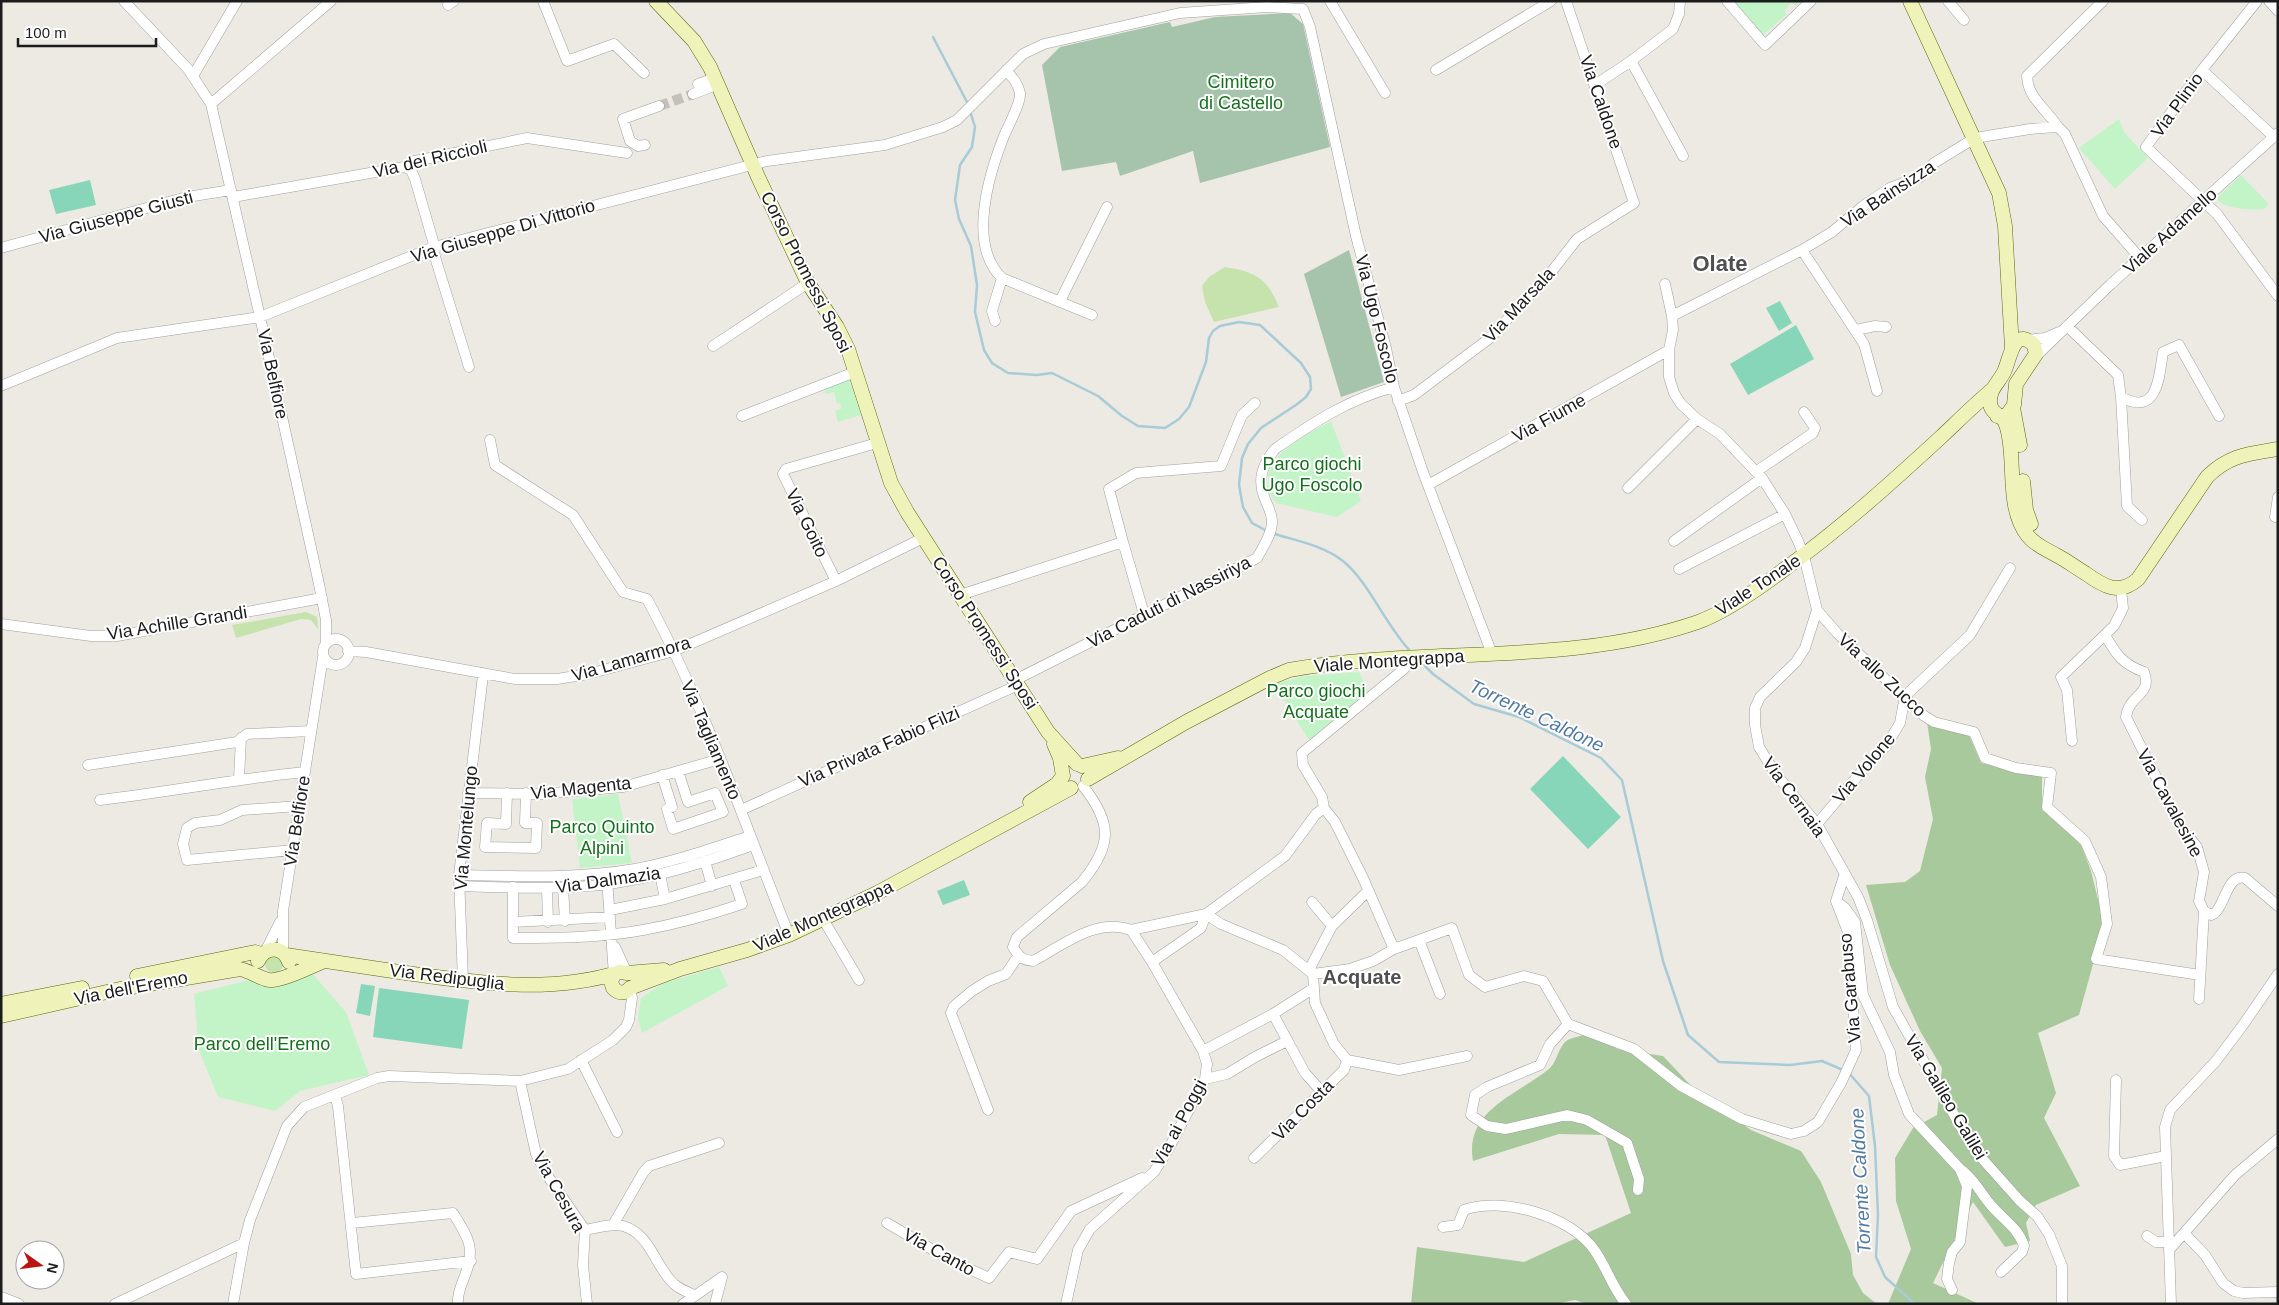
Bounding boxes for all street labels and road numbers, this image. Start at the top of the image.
street label: Via Caldone [1576,53,1626,151]
street label: Via Plinio [2147,69,2207,141]
street label: Via dei Riccioli [371,136,489,182]
street label: Via Bainsizza [1837,156,1939,232]
street label: Viale Adamello [2119,184,2221,278]
street label: Via Giuseppe Giusti [37,187,195,247]
street label: Corso Promessi Sposi [757,188,855,356]
street label: Via Giuseppe Di Vittorio [409,195,597,267]
street label: Via Ugo Foscolo [1351,253,1403,385]
street label: Via Marsala [1479,263,1559,346]
street label: Via Belfiore [254,327,292,421]
street label: Via Fiume [1509,390,1589,446]
street label: Via Goito [782,485,832,561]
street label: Viale Tonale [1712,550,1804,620]
street label: Via Caduti di Nassiriya [1084,552,1255,652]
street label: Corso Promessi Sposi [928,553,1042,713]
street label: Via Achille Grandi [105,602,249,644]
street label: Via allo Zucco [1834,629,1930,721]
street label: Via Lamarmora [569,632,694,686]
street label: Viale Montegrappa [1313,646,1466,676]
street label: Via Tagliamento [677,677,745,803]
street label: Via Privata Fabio Filzi [796,703,962,791]
street label: Via Volone [1829,729,1899,807]
street label: Via Cavalesine [2133,745,2207,861]
street label: Via Cernaia [1758,753,1830,842]
street label: Via Montelungo [451,765,481,891]
street label: Via Magenta [530,773,633,803]
street label: Via Belfiore [280,774,314,868]
street label: Via Dalmazia [554,863,663,897]
street label: Viale Montegrappa [750,876,897,956]
street label: Via Garabuso [1835,932,1865,1044]
street label: Via Redipuglia [388,960,507,994]
street label: Via dell'Eremo [73,967,189,1009]
street label: Via Galileo Galilei [1901,1031,1991,1163]
street label: Via Costa [1268,1075,1338,1145]
street label: Via ai Poggi [1148,1076,1210,1170]
street label: Via Cesura [529,1148,590,1237]
street label: Via Canto [900,1224,978,1280]

